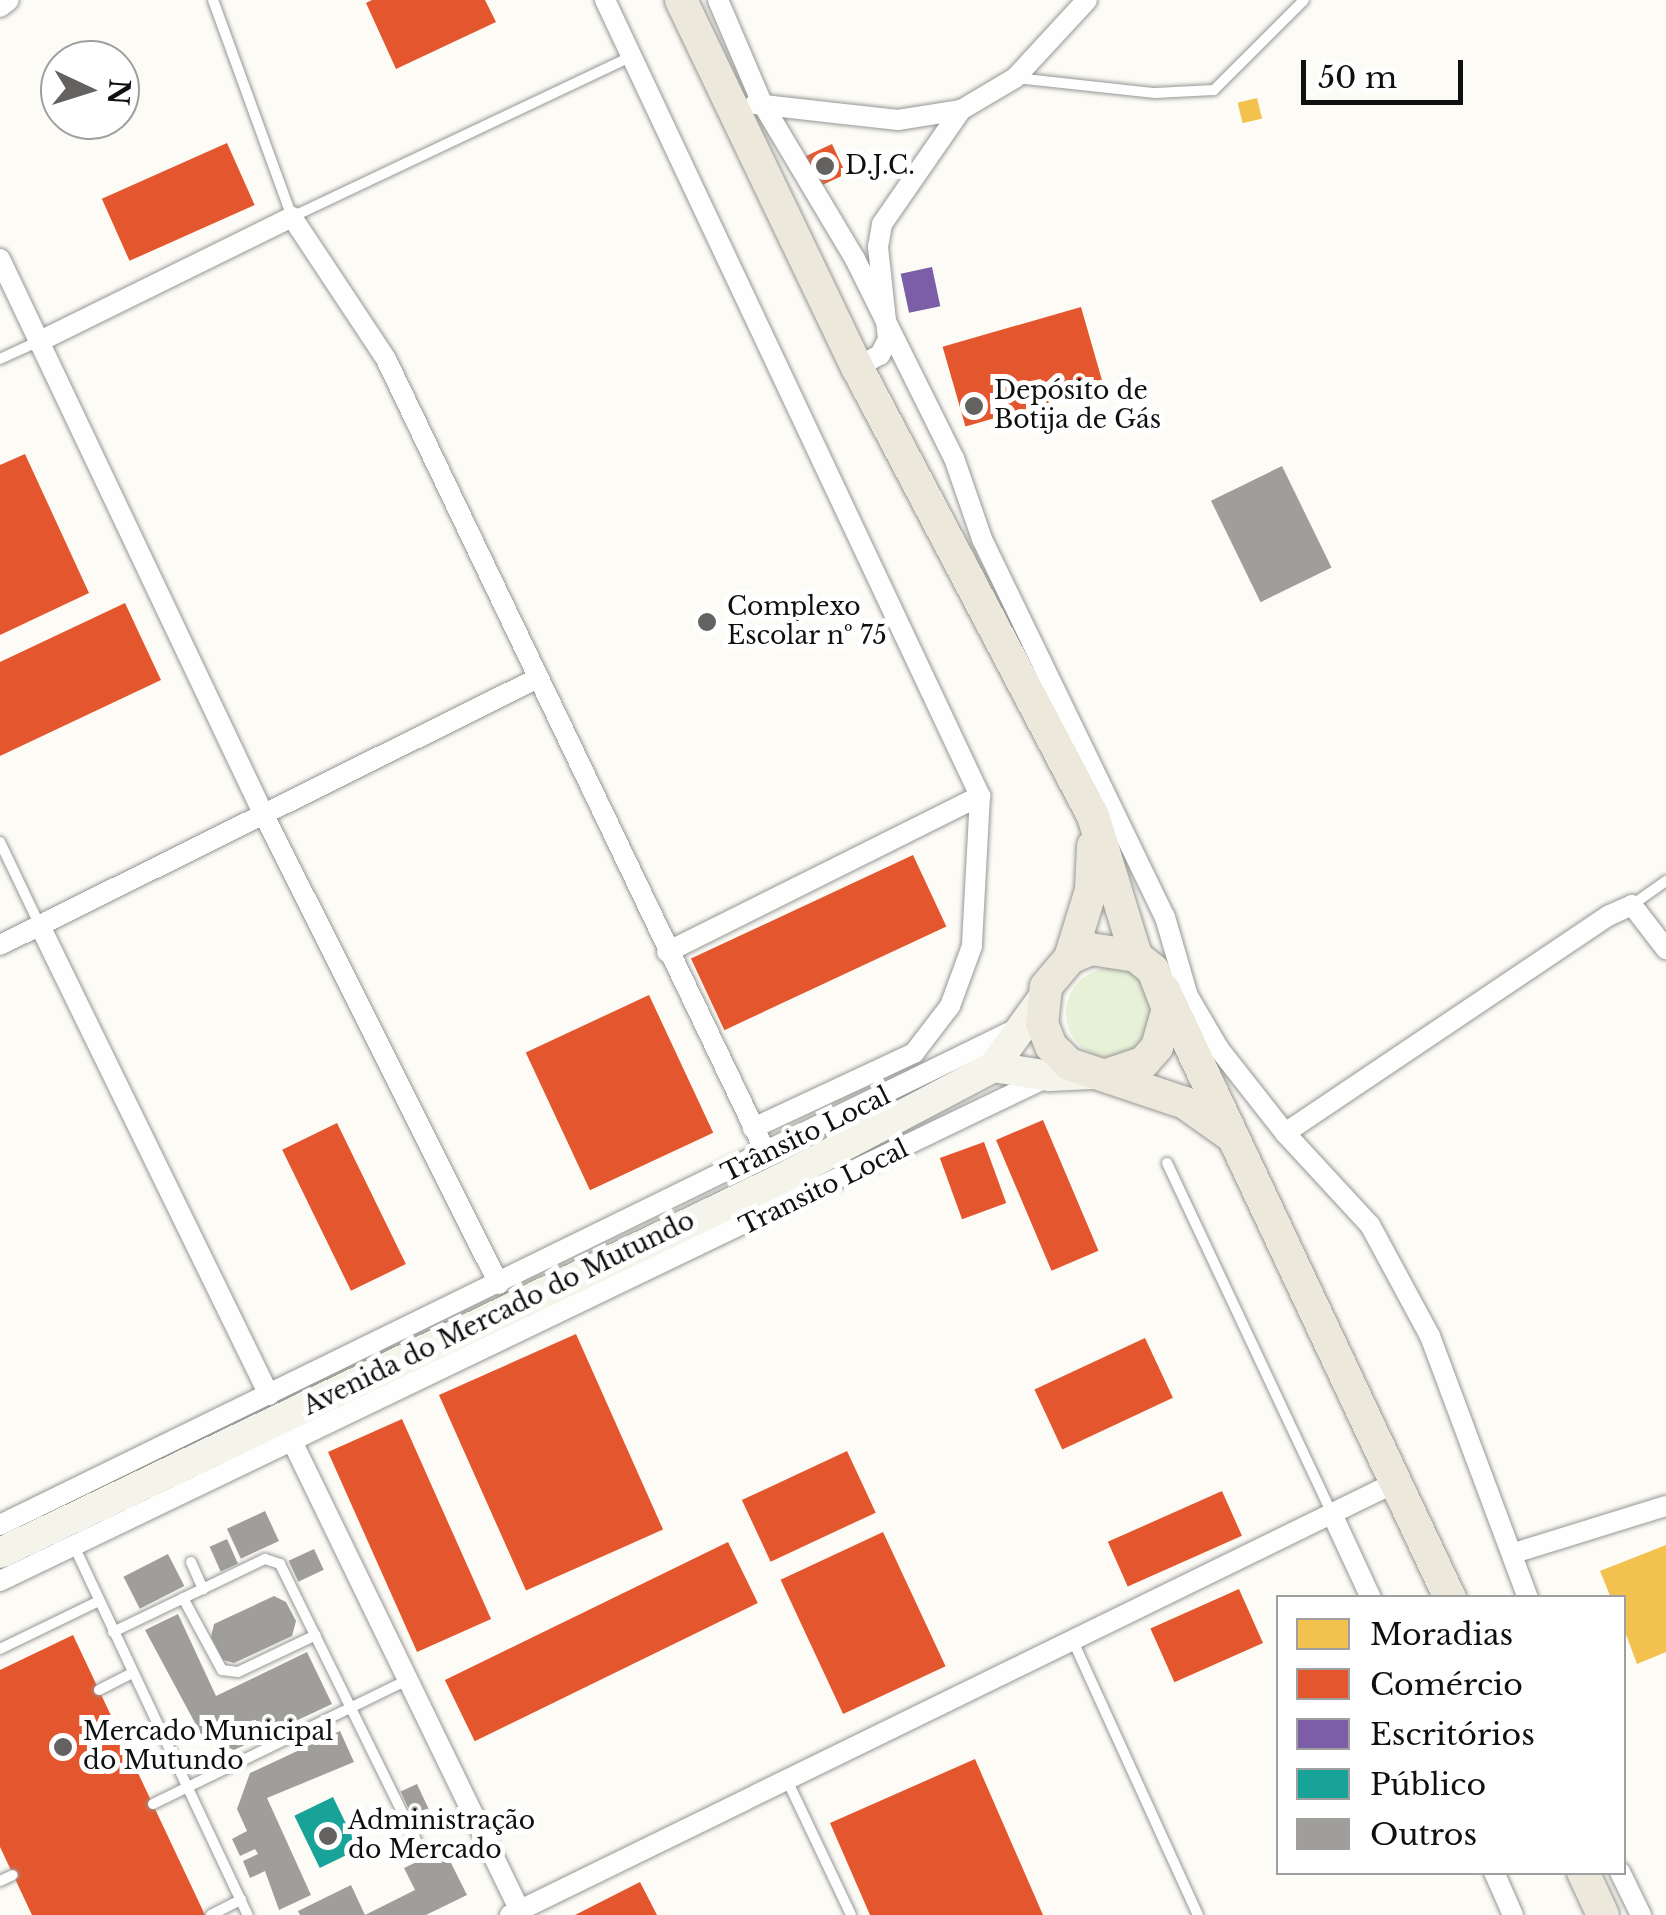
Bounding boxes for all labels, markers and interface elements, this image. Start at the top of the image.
north arrow [40,40,140,140]
scale bar [1306,40,1468,102]
text: 50 m [1318,59,1397,96]
text: N [100,78,137,106]
place label: D.J.C. [845,151,915,181]
marker: D.J.C. [814,155,836,177]
place label: Depósito de Botija de Gás [994,377,1161,436]
marker: Depósito de Botija de Gás [963,395,985,417]
place label: Complexo Escolar nº 75 [727,593,887,652]
marker: Complexo Escolar nº 75 [696,611,718,633]
street label: Trânsito Local [717,1081,895,1189]
street label: Transito Local [735,1134,913,1242]
street label: Avenida do Mercado do Mutundo [298,1206,700,1422]
legend [1276,1595,1626,1875]
text: Moradias [1370,1616,1513,1653]
text: Comércio [1370,1666,1523,1703]
text: Escritórios [1370,1716,1535,1753]
place label: Mercado Municipal do Mutundo [83,1718,333,1777]
marker: Mercado Municipal do Mutundo [52,1736,74,1758]
text: Público [1370,1766,1486,1803]
place label: Administração do Mercado [348,1807,535,1866]
text: Outros [1370,1816,1477,1853]
marker: Administração do Mercado [317,1825,339,1847]

